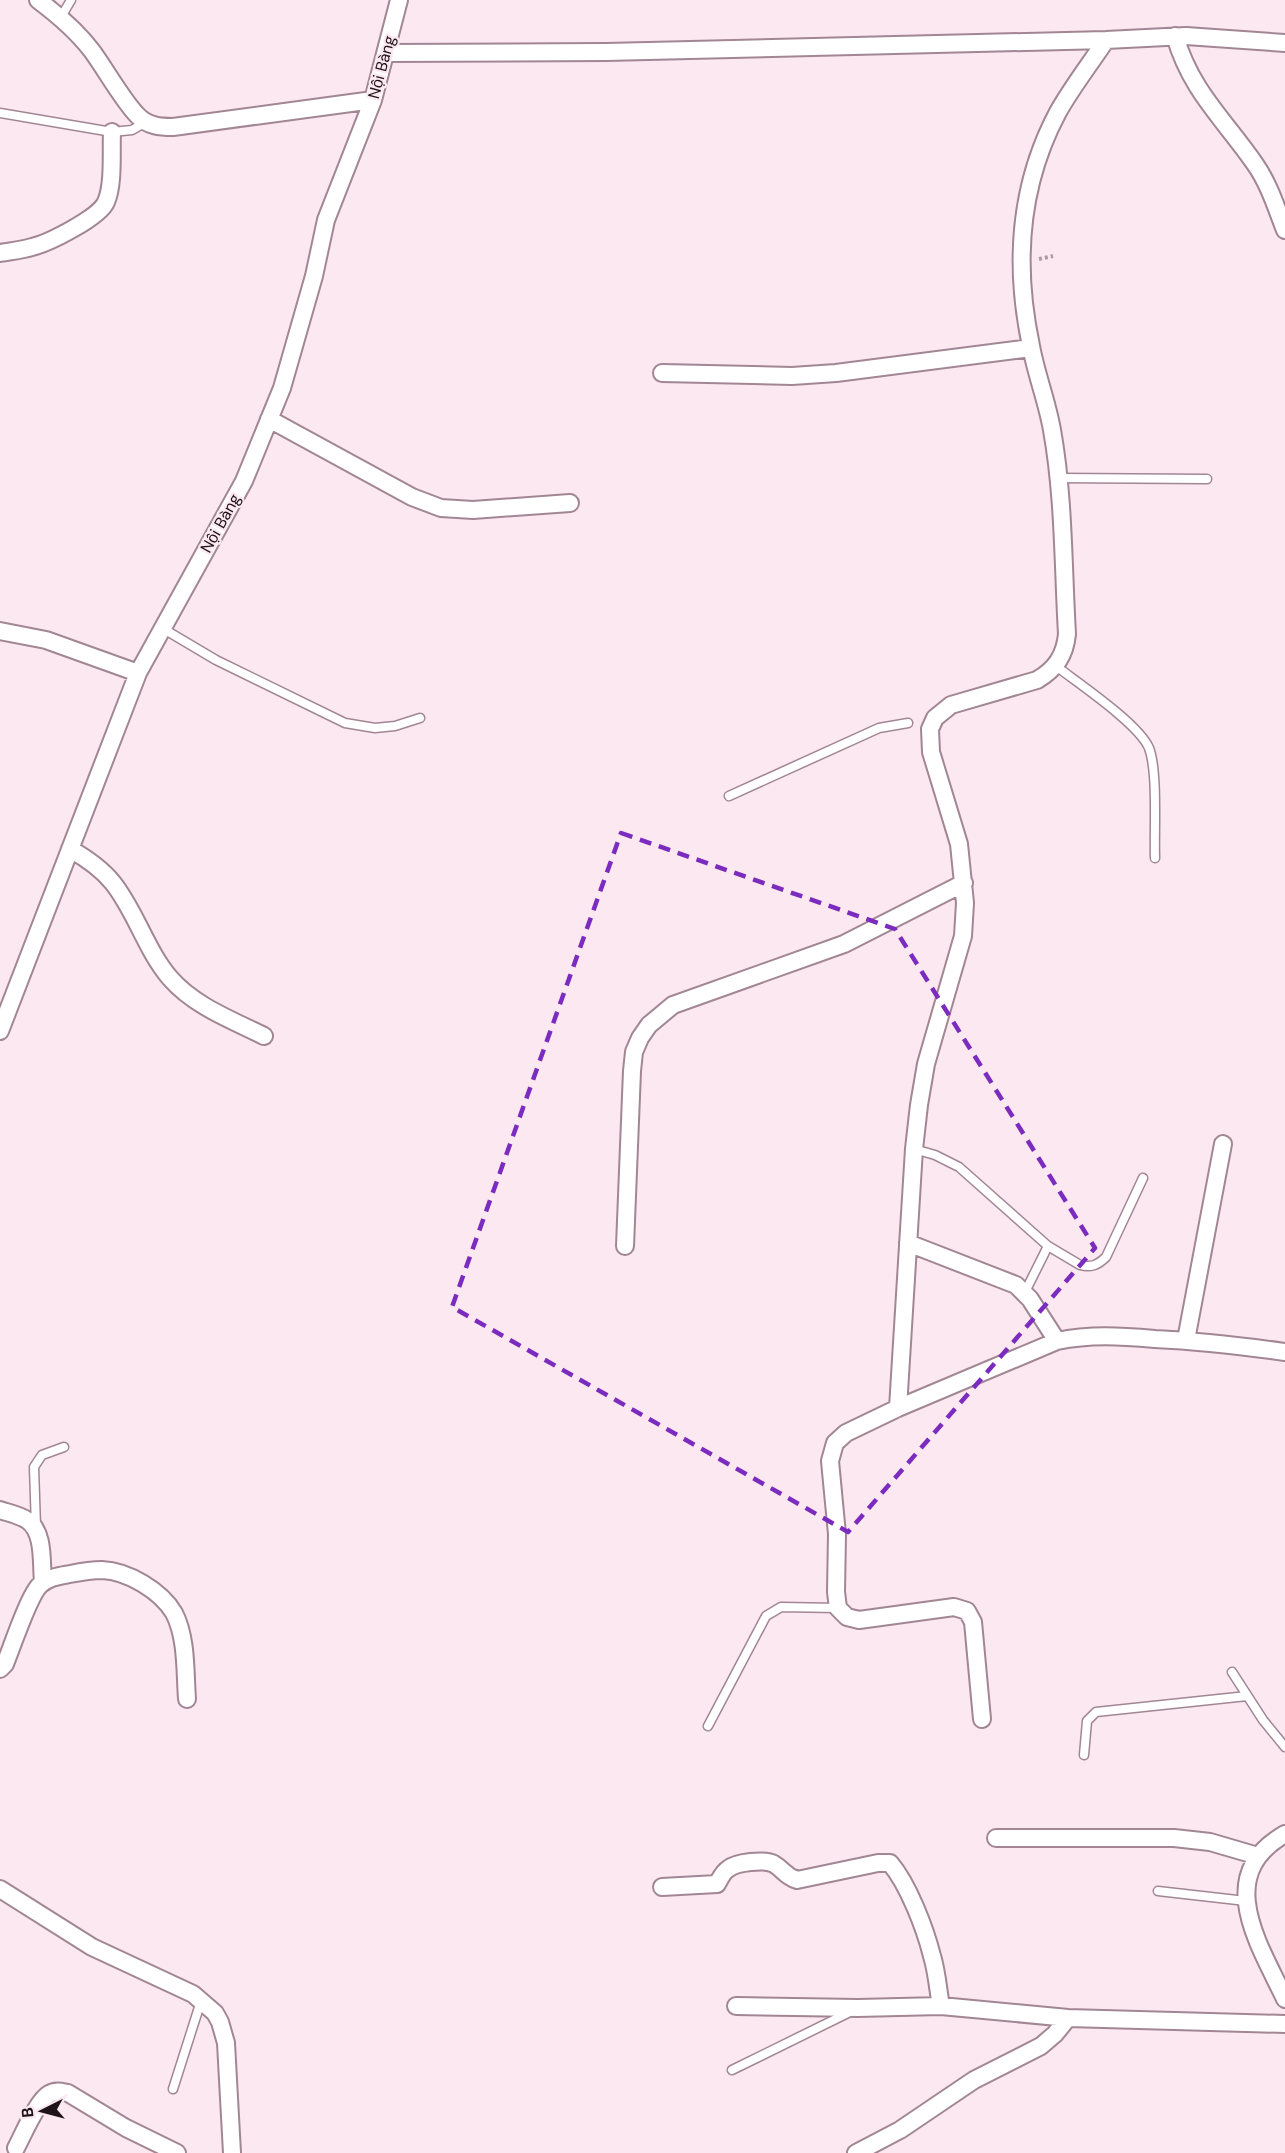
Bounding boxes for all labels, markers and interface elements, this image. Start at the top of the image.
street label: Nội Bàng [363,33,400,101]
street label: Nội Bàng [196,490,245,557]
north arrow [12,2081,72,2141]
text: B [17,2106,39,2119]

